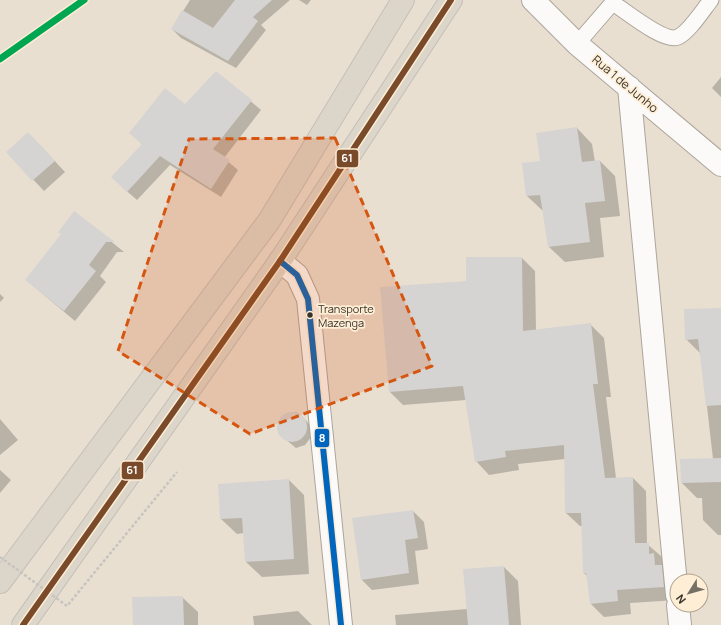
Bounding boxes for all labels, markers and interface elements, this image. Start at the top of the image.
street label: Rua 1 de Junho [589,51,662,116]
line badge: 61 [336,149,359,168]
text: 61 [341,150,353,165]
place label: Transporte Mazenga [318,301,374,330]
marker: Transporte Mazenga [305,310,315,320]
line badge: 8 [314,428,330,448]
text: 8 [319,430,326,445]
line badge: 61 [121,461,144,480]
text: 61 [126,462,138,477]
north arrow [669,573,709,613]
text: N [672,592,689,607]

